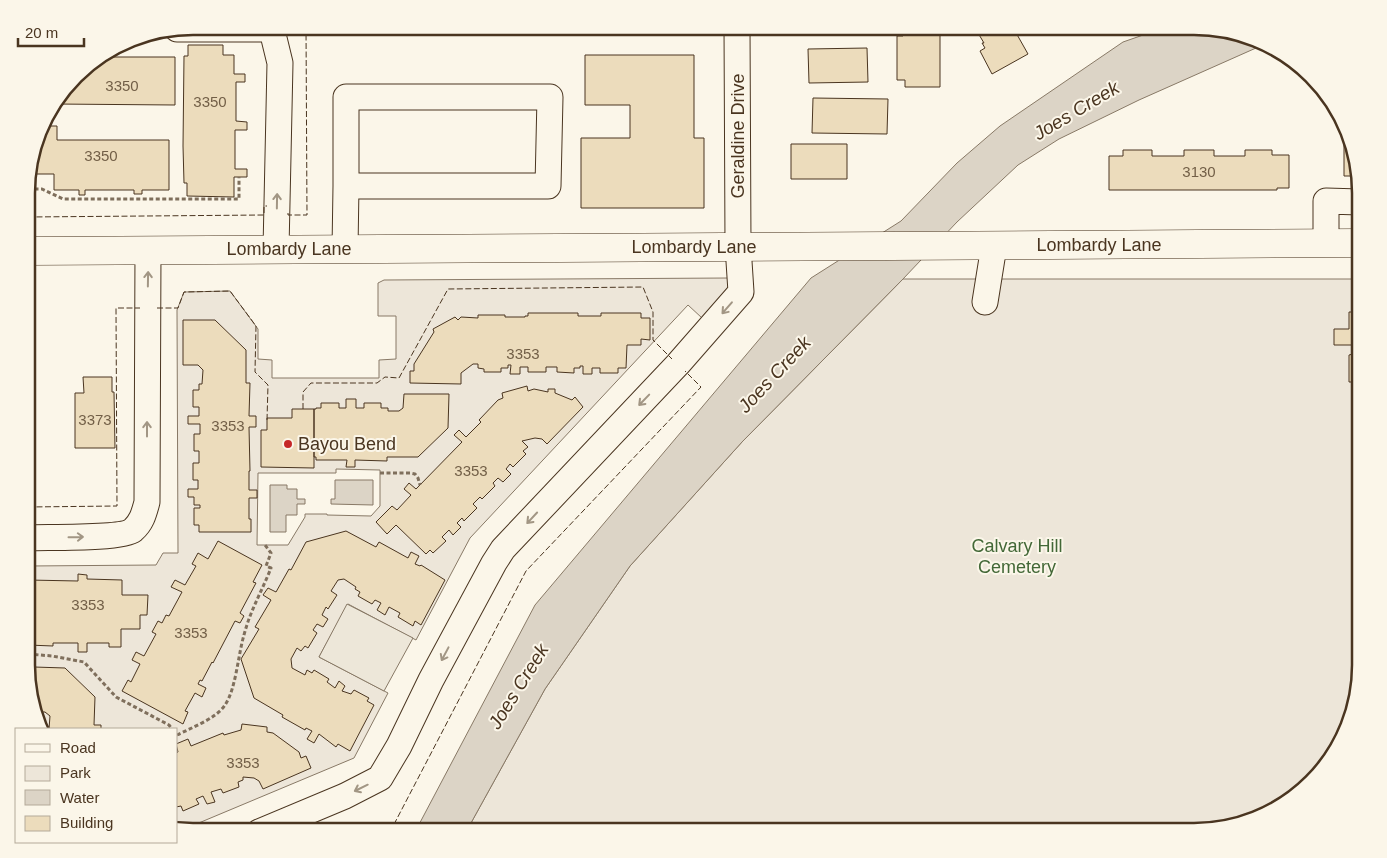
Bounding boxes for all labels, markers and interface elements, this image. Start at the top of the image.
scale bar [18,15,84,47]
text: 20 m [25,24,58,41]
street label: Geraldine Drive [728,73,748,199]
water label: Joes Creek [1029,76,1124,145]
house number: 3350 [105,77,139,94]
house number: 3350 [193,93,227,110]
house number: 3350 [84,147,118,164]
house number: 3130 [1182,163,1216,180]
one-way arrow [272,193,282,209]
street label: Lombardy Lane [1036,235,1162,255]
street label: Lombardy Lane [631,237,757,257]
street label: Lombardy Lane [226,239,352,259]
one-way arrow [143,271,152,287]
one-way arrow [722,301,733,314]
water label: Joes Creek [733,331,816,417]
house number: 3353 [506,345,540,362]
one-way arrow [638,393,650,406]
house number: 3373 [78,411,112,428]
house number: 3353 [211,417,245,434]
one-way arrow [142,422,152,438]
place label: Bayou Bend [298,434,396,454]
marker: Bayou Bend [282,438,294,450]
house number: 3353 [454,462,488,479]
one-way arrow [526,512,538,524]
one-way arrow [68,532,84,541]
park label: Calvary Hill Cemetery [971,536,1063,577]
house number: 3353 [71,596,105,613]
house number: 3353 [174,624,208,641]
water label: Joes Creek [484,639,554,733]
one-way arrow [440,646,450,661]
legend [15,728,178,843]
text: Road [60,739,96,756]
house number: 3353 [226,754,260,771]
text: Park [60,764,91,781]
one-way arrow [354,784,369,793]
text: Water [60,789,99,806]
text: Building [60,814,113,831]

